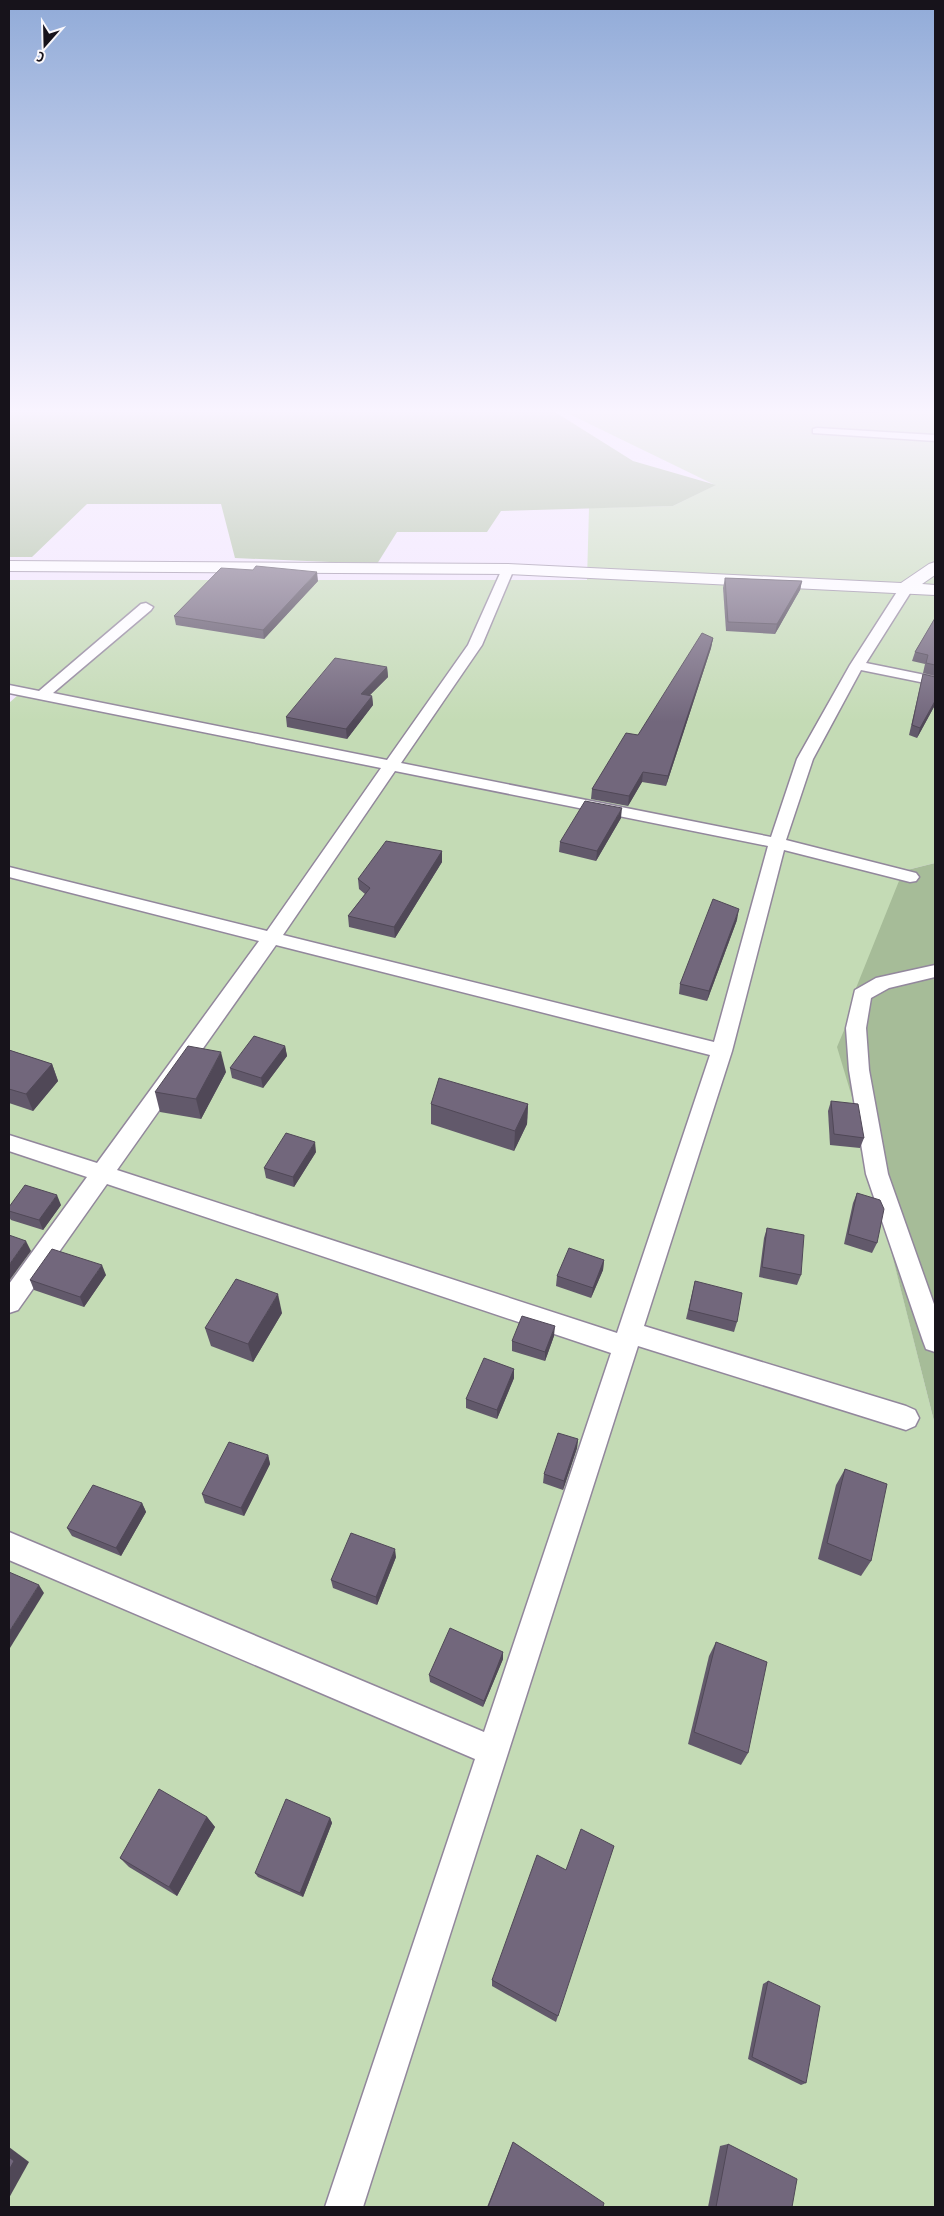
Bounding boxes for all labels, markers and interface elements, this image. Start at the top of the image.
north arrow [20,20,70,70]
text: С [34,47,47,67]

